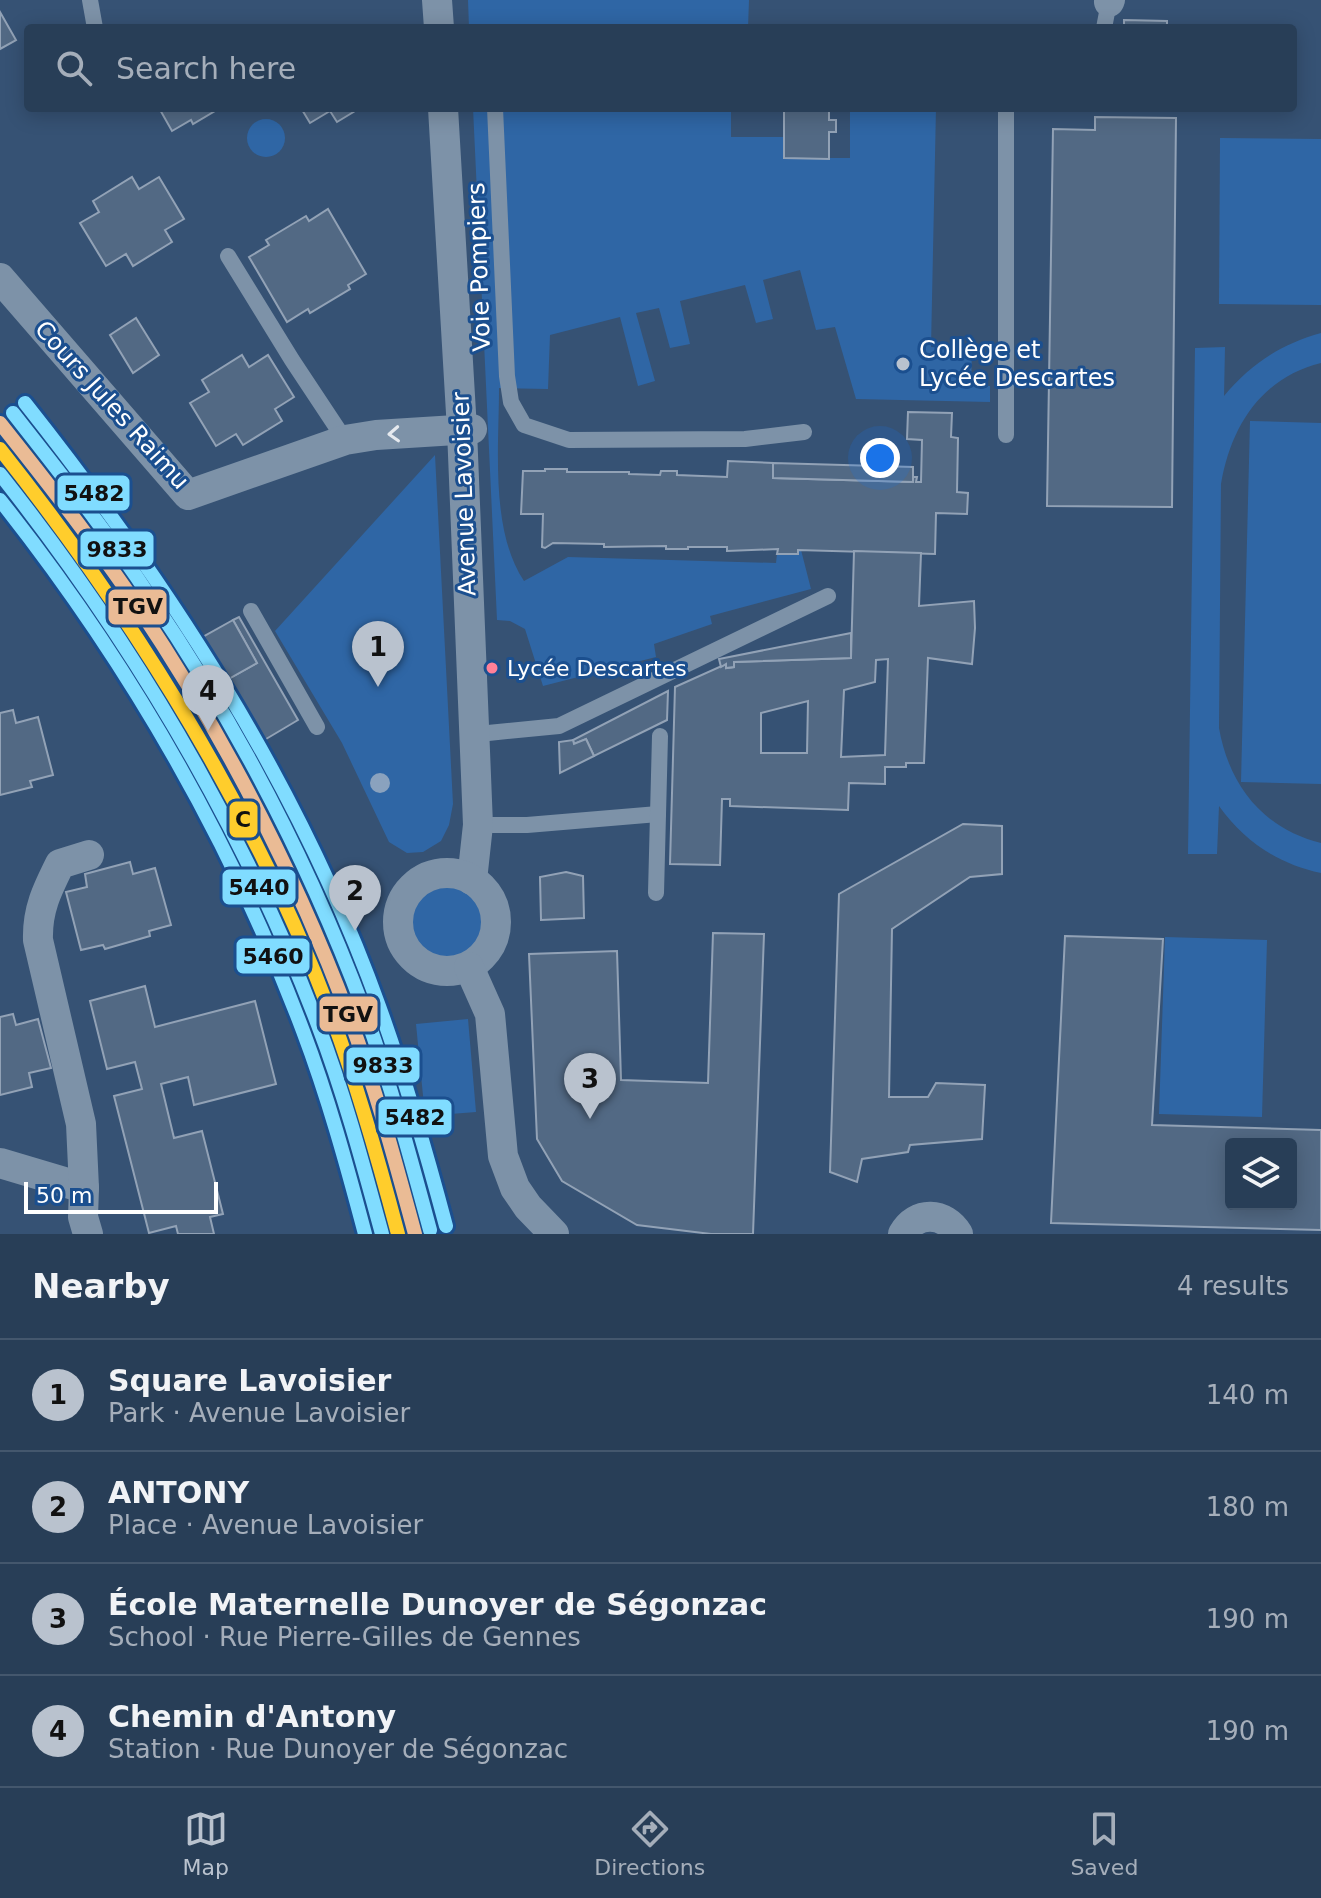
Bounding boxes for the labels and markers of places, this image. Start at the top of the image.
place label: Collège et Lycée Descartes [919,336,1115,392]
marker: Collège et Lycée Descartes [894,355,912,373]
pin: 1 [352,621,404,687]
place label: Lycée Descartes [507,656,687,681]
marker: Lycée Descartes [484,660,500,676]
pin: 4 [182,665,234,731]
pin: 2 [329,865,381,931]
pin: 3 [564,1053,616,1119]

